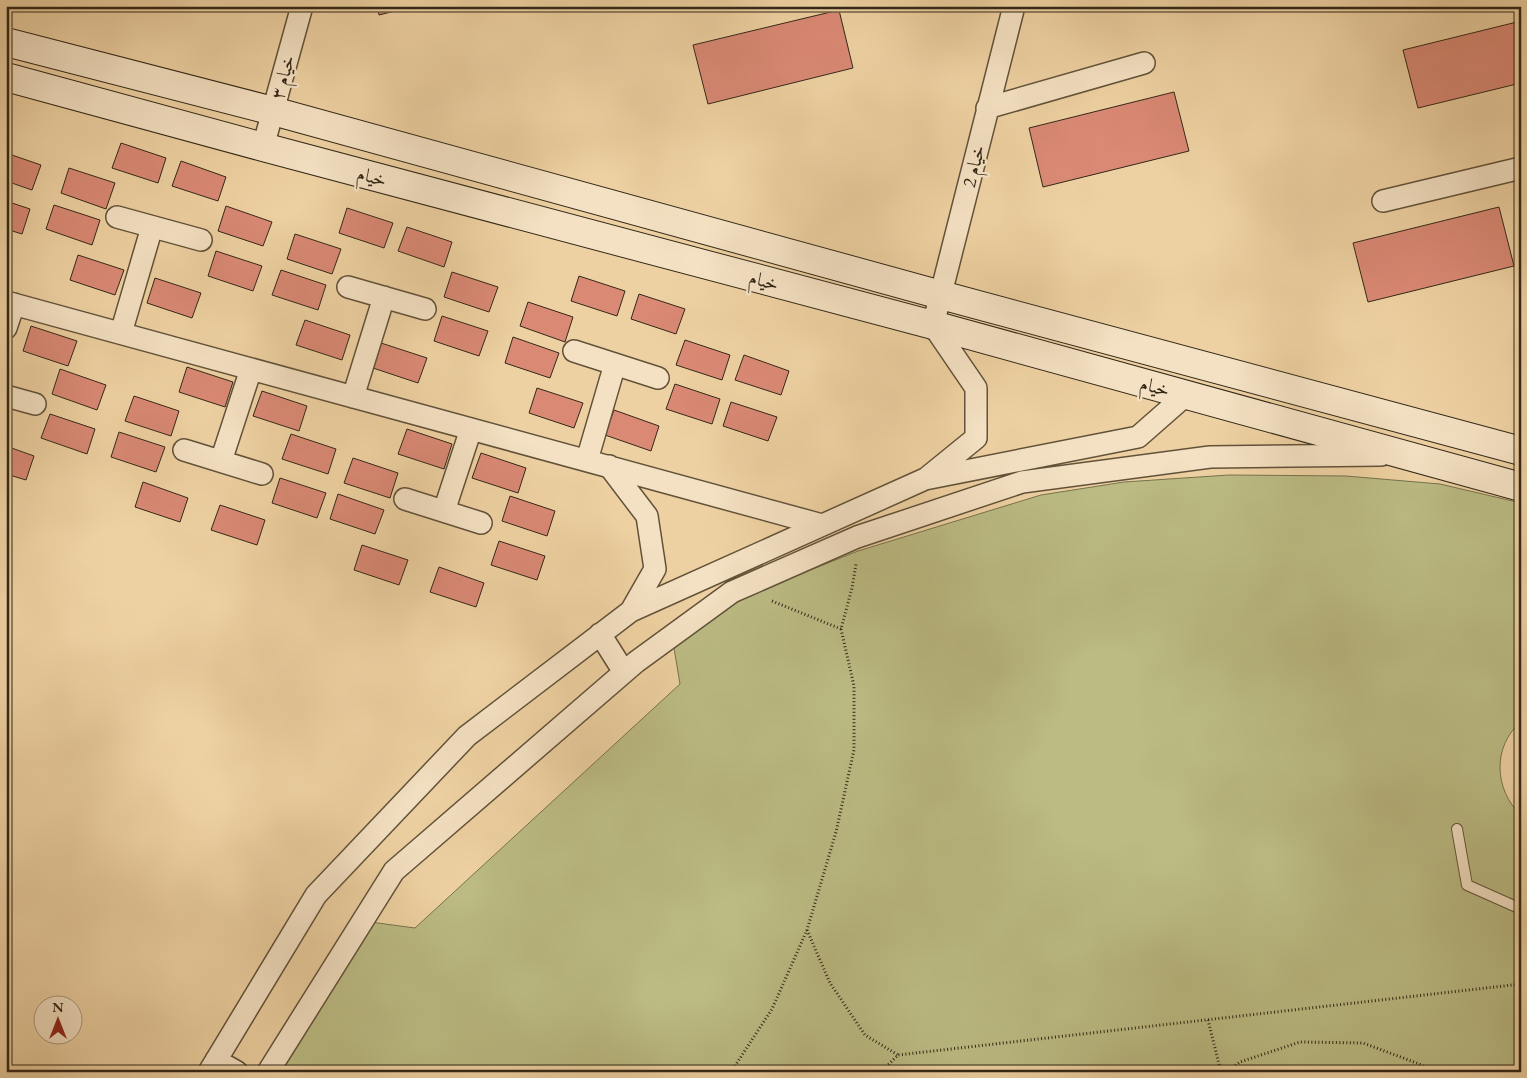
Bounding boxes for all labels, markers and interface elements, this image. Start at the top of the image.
street label: خیام ۳ [264,52,305,103]
street label: خیام 2 [956,142,995,191]
street label: خیام [353,161,390,196]
street label: خیام [745,265,782,300]
street label: خیام [1136,371,1173,406]
north arrow [32,996,82,1046]
text: N [52,998,64,1016]

